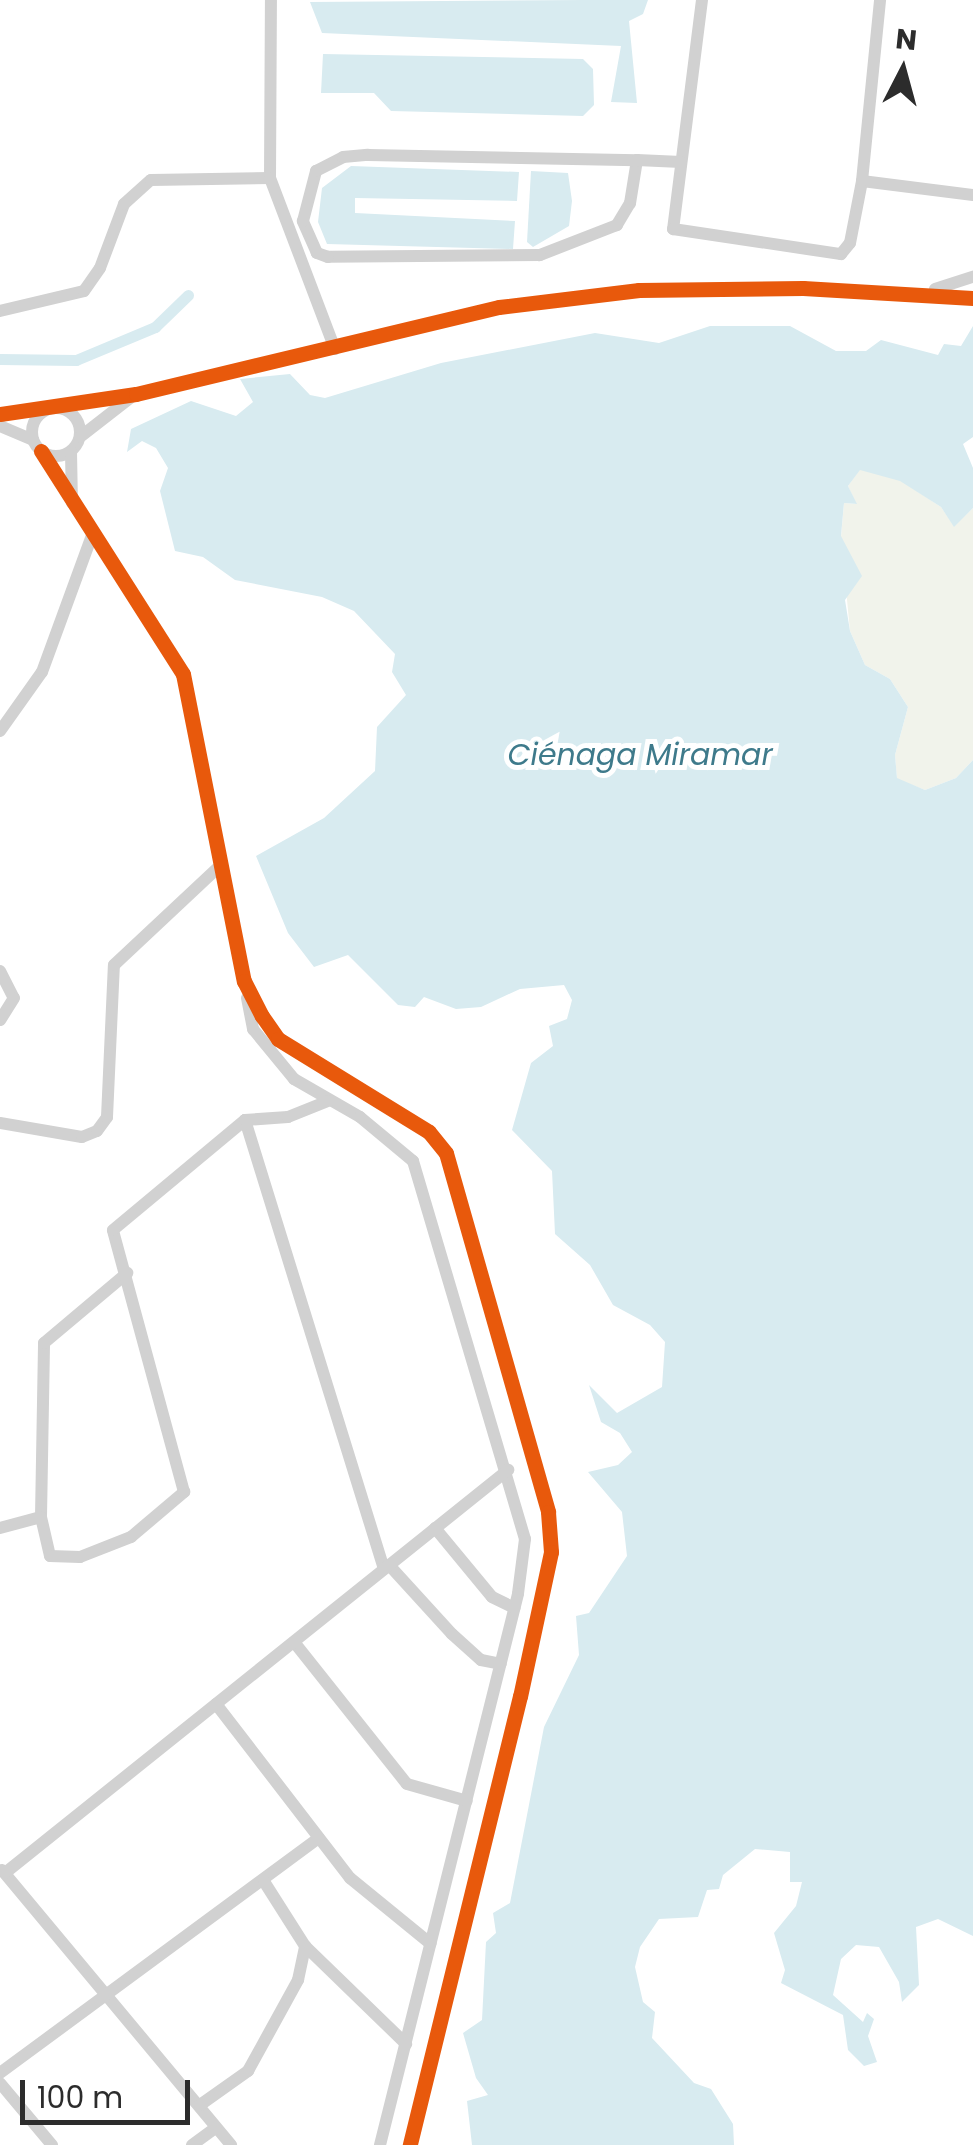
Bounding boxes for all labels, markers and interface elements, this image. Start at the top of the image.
text: N [894,19,919,60]
north arrow [853,20,953,120]
water label: Ciénaga Miramar [507,737,773,773]
scale bar [25,2060,195,2122]
text: 100 m [37,2076,123,2119]

